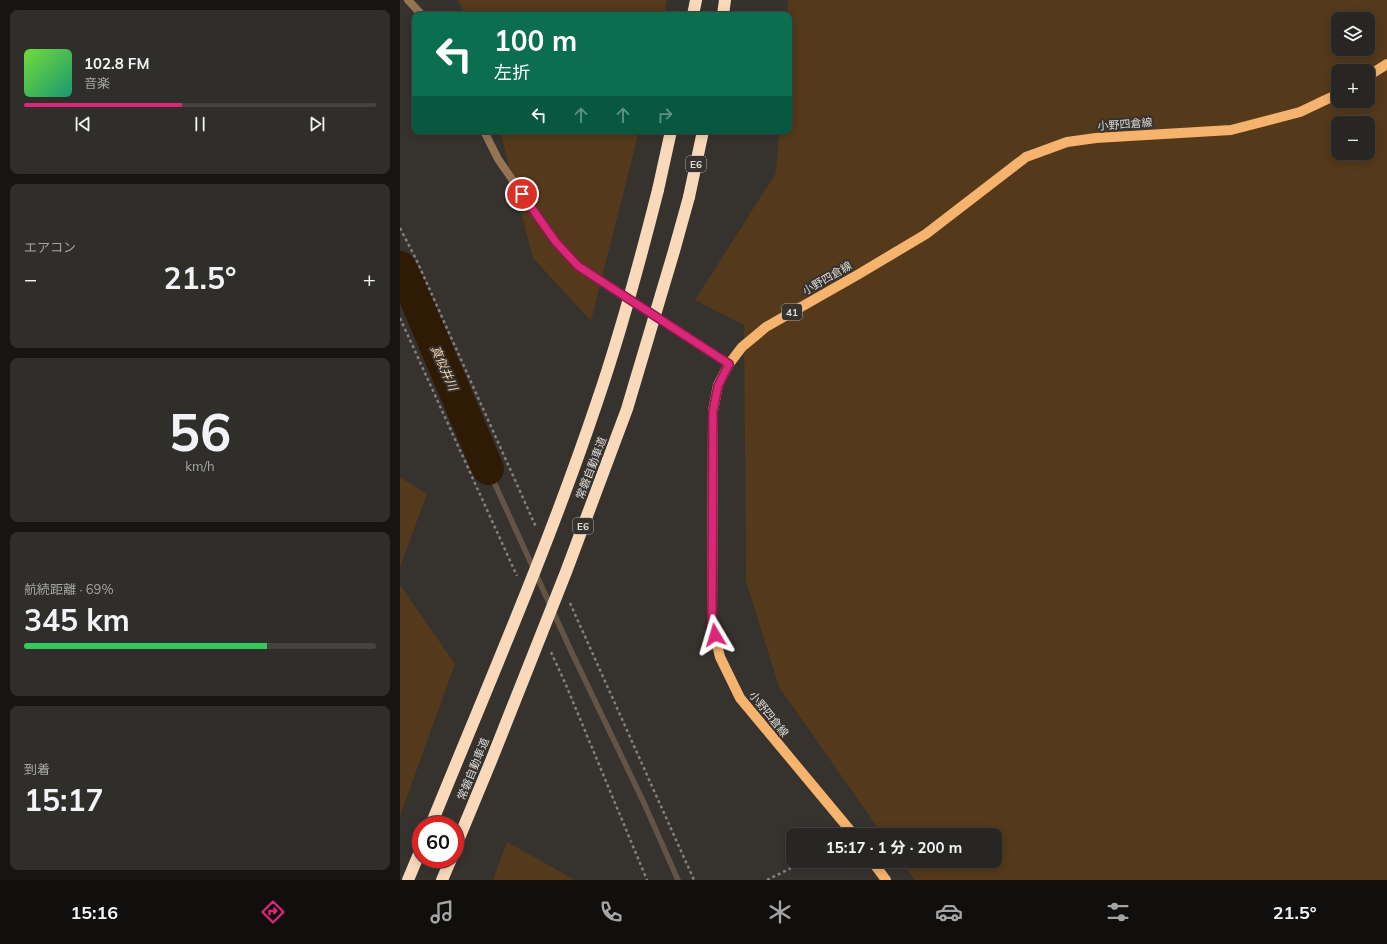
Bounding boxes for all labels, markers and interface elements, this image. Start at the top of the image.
map controls [1331,12,1375,160]
button: layers [1331,12,1375,56]
text: 100 m [494,23,577,58]
icon: left [428,28,480,80]
text: 102.8 FM [84,54,149,73]
text: 左折 [494,61,530,84]
button: + [1331,64,1375,108]
text: 音楽 [84,75,110,91]
icon: left [528,104,550,126]
icon: ahead [570,104,592,126]
icon: ahead [612,104,634,126]
icon: right [654,104,676,126]
icon: previous [72,113,94,135]
icon: pause [189,113,211,135]
icon: next [306,113,328,135]
street label: 小野四倉線 [1097,115,1153,133]
button: − [1331,116,1375,160]
road number: E6 [686,156,706,172]
pin [505,177,539,211]
icon: arrive [511,183,533,205]
text: エアコン [24,239,76,255]
street label: 小野四倉線 [800,258,854,298]
text: 21.5° [164,259,236,297]
text: − [24,265,37,293]
text: + [363,265,376,293]
road number: 41 [782,304,802,320]
water label: 真似井川 [428,343,462,395]
text: 56 [169,399,231,464]
street label: 常磐自動車道 [573,435,609,501]
text: km/h [185,458,215,474]
road number: E6 [573,518,593,534]
text: 航続距離 · 69% [24,581,114,597]
text: 345 km [24,601,130,639]
position arrow [694,614,736,656]
street label: 小野四倉線 [746,688,792,740]
street label: 常磐自動車道 [454,736,492,802]
text: 到着 [24,761,50,777]
text: 15:17 [24,781,103,819]
speed limit sign: 60 [412,816,464,868]
text: 15:17 · 1 分 · 200 m [826,838,962,857]
icon: directions [259,898,287,926]
icon: music [428,898,456,926]
icon: phone [597,898,625,926]
icon: climate [766,898,794,926]
icon: car [935,898,963,926]
icon: filters [1104,898,1132,926]
text: 15:16 [70,901,118,924]
text: 21.5° [1273,901,1317,924]

